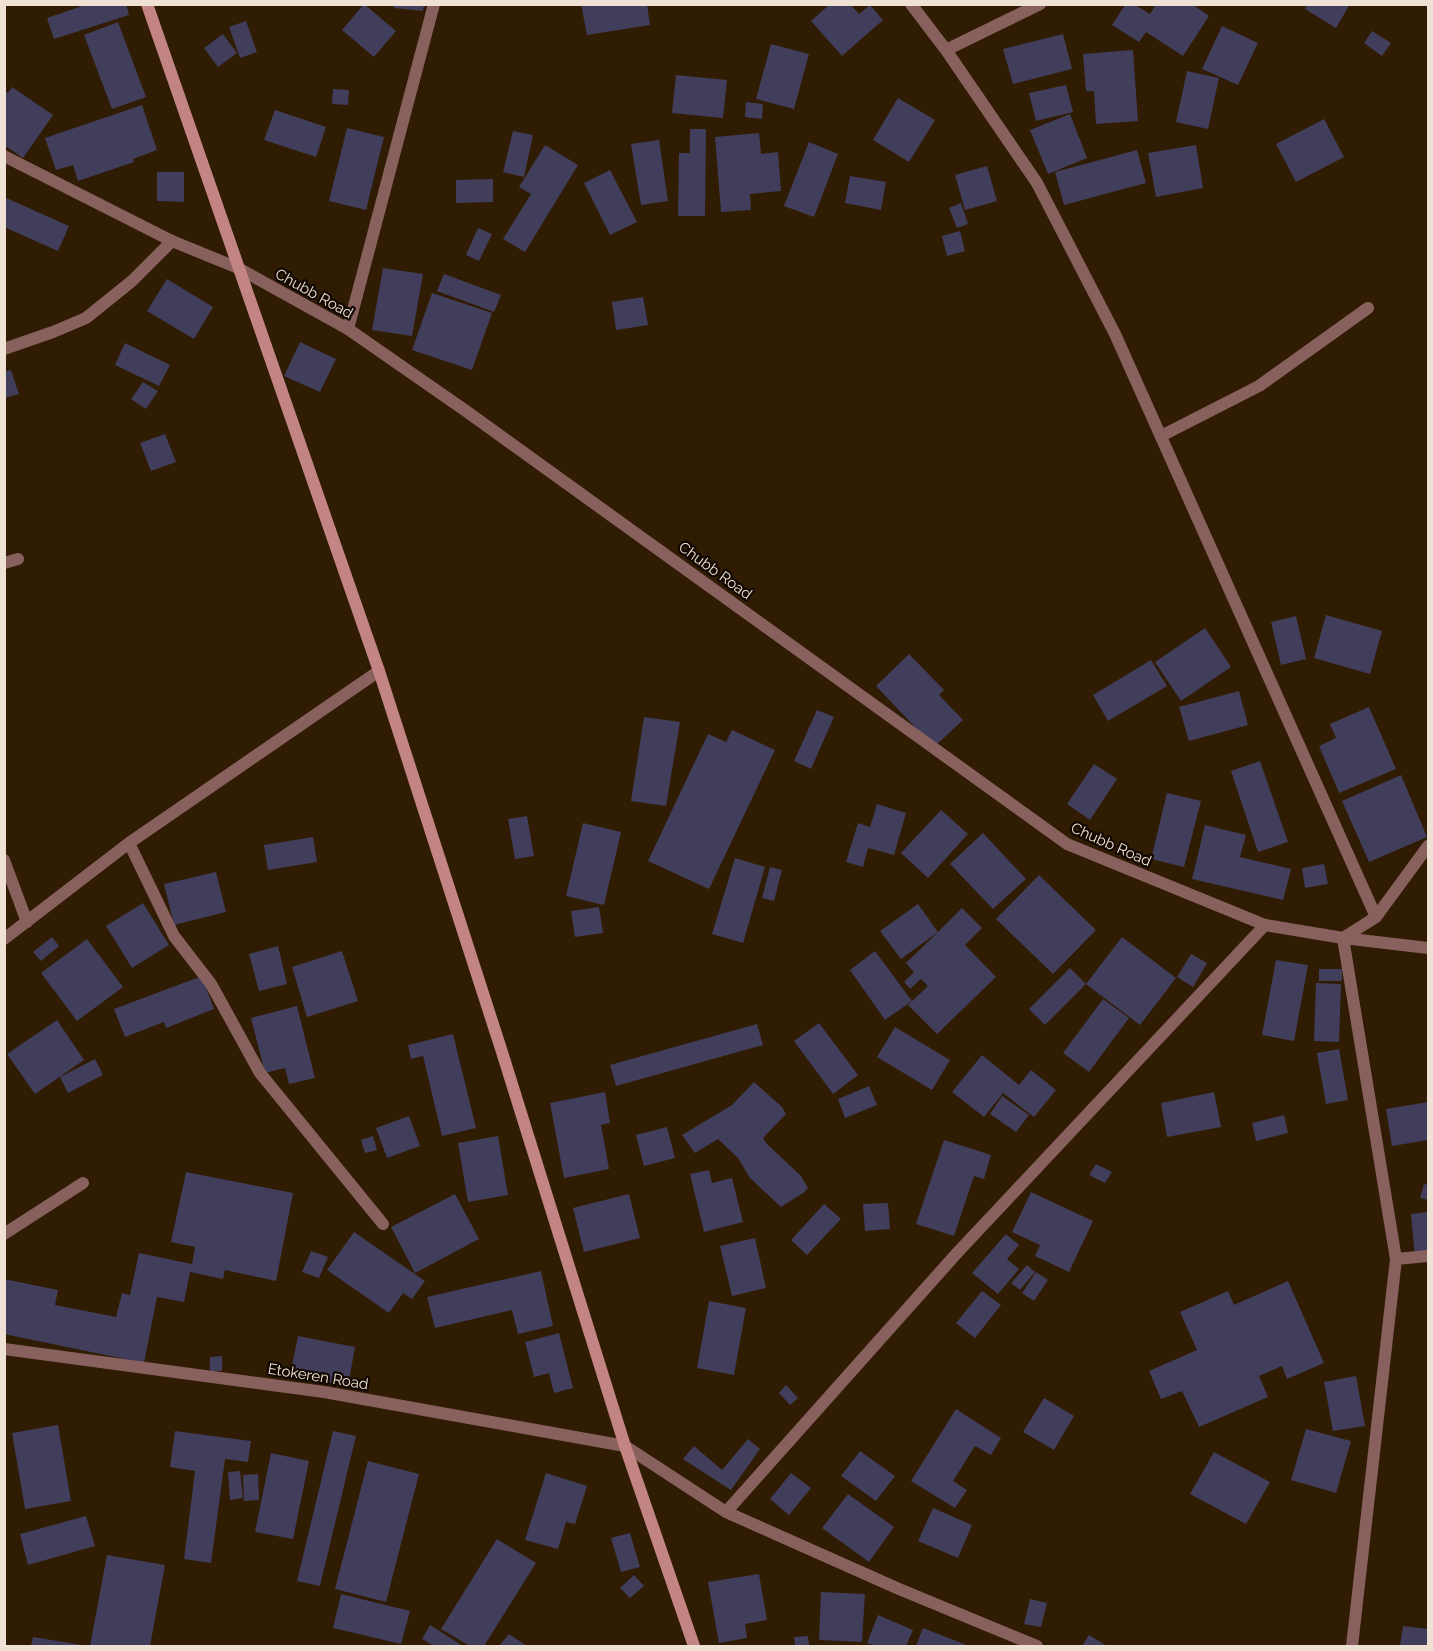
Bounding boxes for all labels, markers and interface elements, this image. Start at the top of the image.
street label: Chubb Road [272,265,356,323]
street label: Chubb Road [675,538,755,604]
street label: Chubb Road [1068,819,1154,871]
street label: Etokeren Road [266,1360,370,1394]

